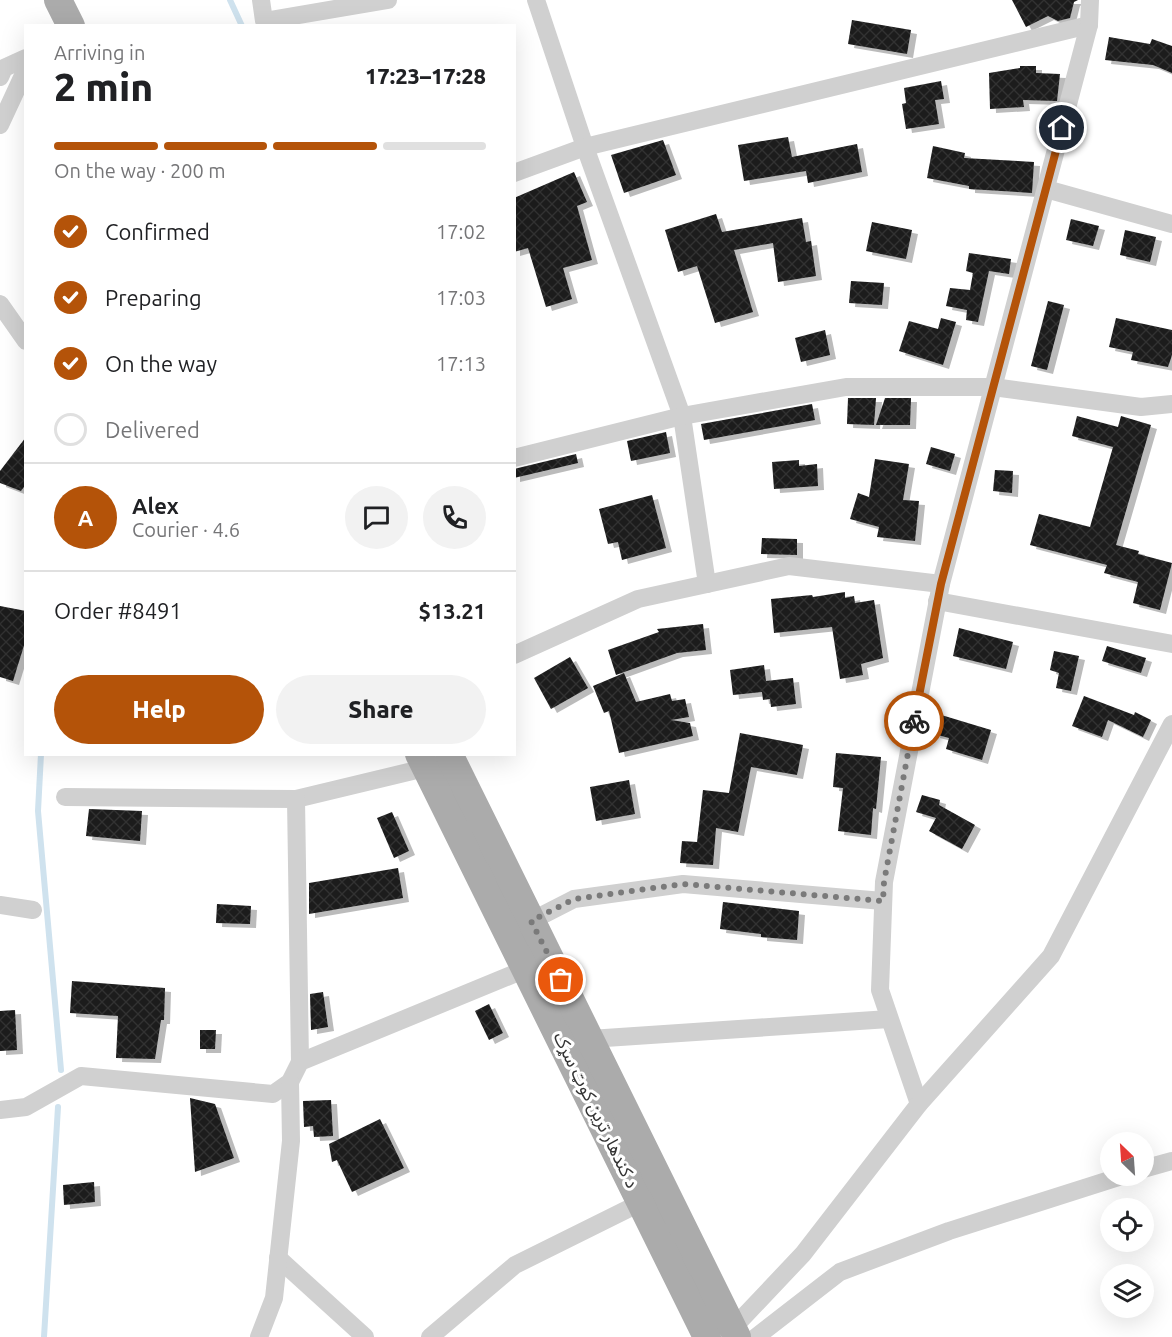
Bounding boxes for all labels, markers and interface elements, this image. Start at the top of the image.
text: Arriving in [54,41,145,64]
text: 17:23–17:28 [365,63,486,88]
text: 2 min [54,65,153,108]
pin [1036,102,1087,153]
icon: home [1045,111,1078,144]
text: On the way · 200 m [54,159,226,182]
icon: check [54,215,87,248]
text: Confirmed [105,219,210,244]
text: 17:02 [436,220,486,243]
icon: check [54,281,87,314]
text: Preparing [105,285,202,310]
text: 17:03 [436,286,486,309]
icon: check [54,347,87,380]
text: On the way [105,351,217,376]
text: 17:13 [436,352,486,375]
text: Delivered [105,417,200,442]
button: chat [345,486,408,549]
button: phone [423,486,486,549]
text: Alex [132,493,179,518]
text: A [78,505,93,530]
text: Courier · 4.6 [132,518,240,541]
text: Order #8491 [54,598,182,623]
text: $13.21 [419,598,486,623]
button: Help [54,675,264,744]
button: Share [276,675,486,744]
courier [884,691,944,751]
icon: bike [898,705,931,738]
pin [535,954,586,1005]
icon: bag [544,963,577,996]
street label: د کندهار ترين کوټ سړک [549,1028,643,1192]
north arrow [1100,1132,1154,1186]
map controls [1100,1132,1154,1318]
button: locate [1100,1198,1154,1252]
button: layers [1100,1264,1154,1318]

